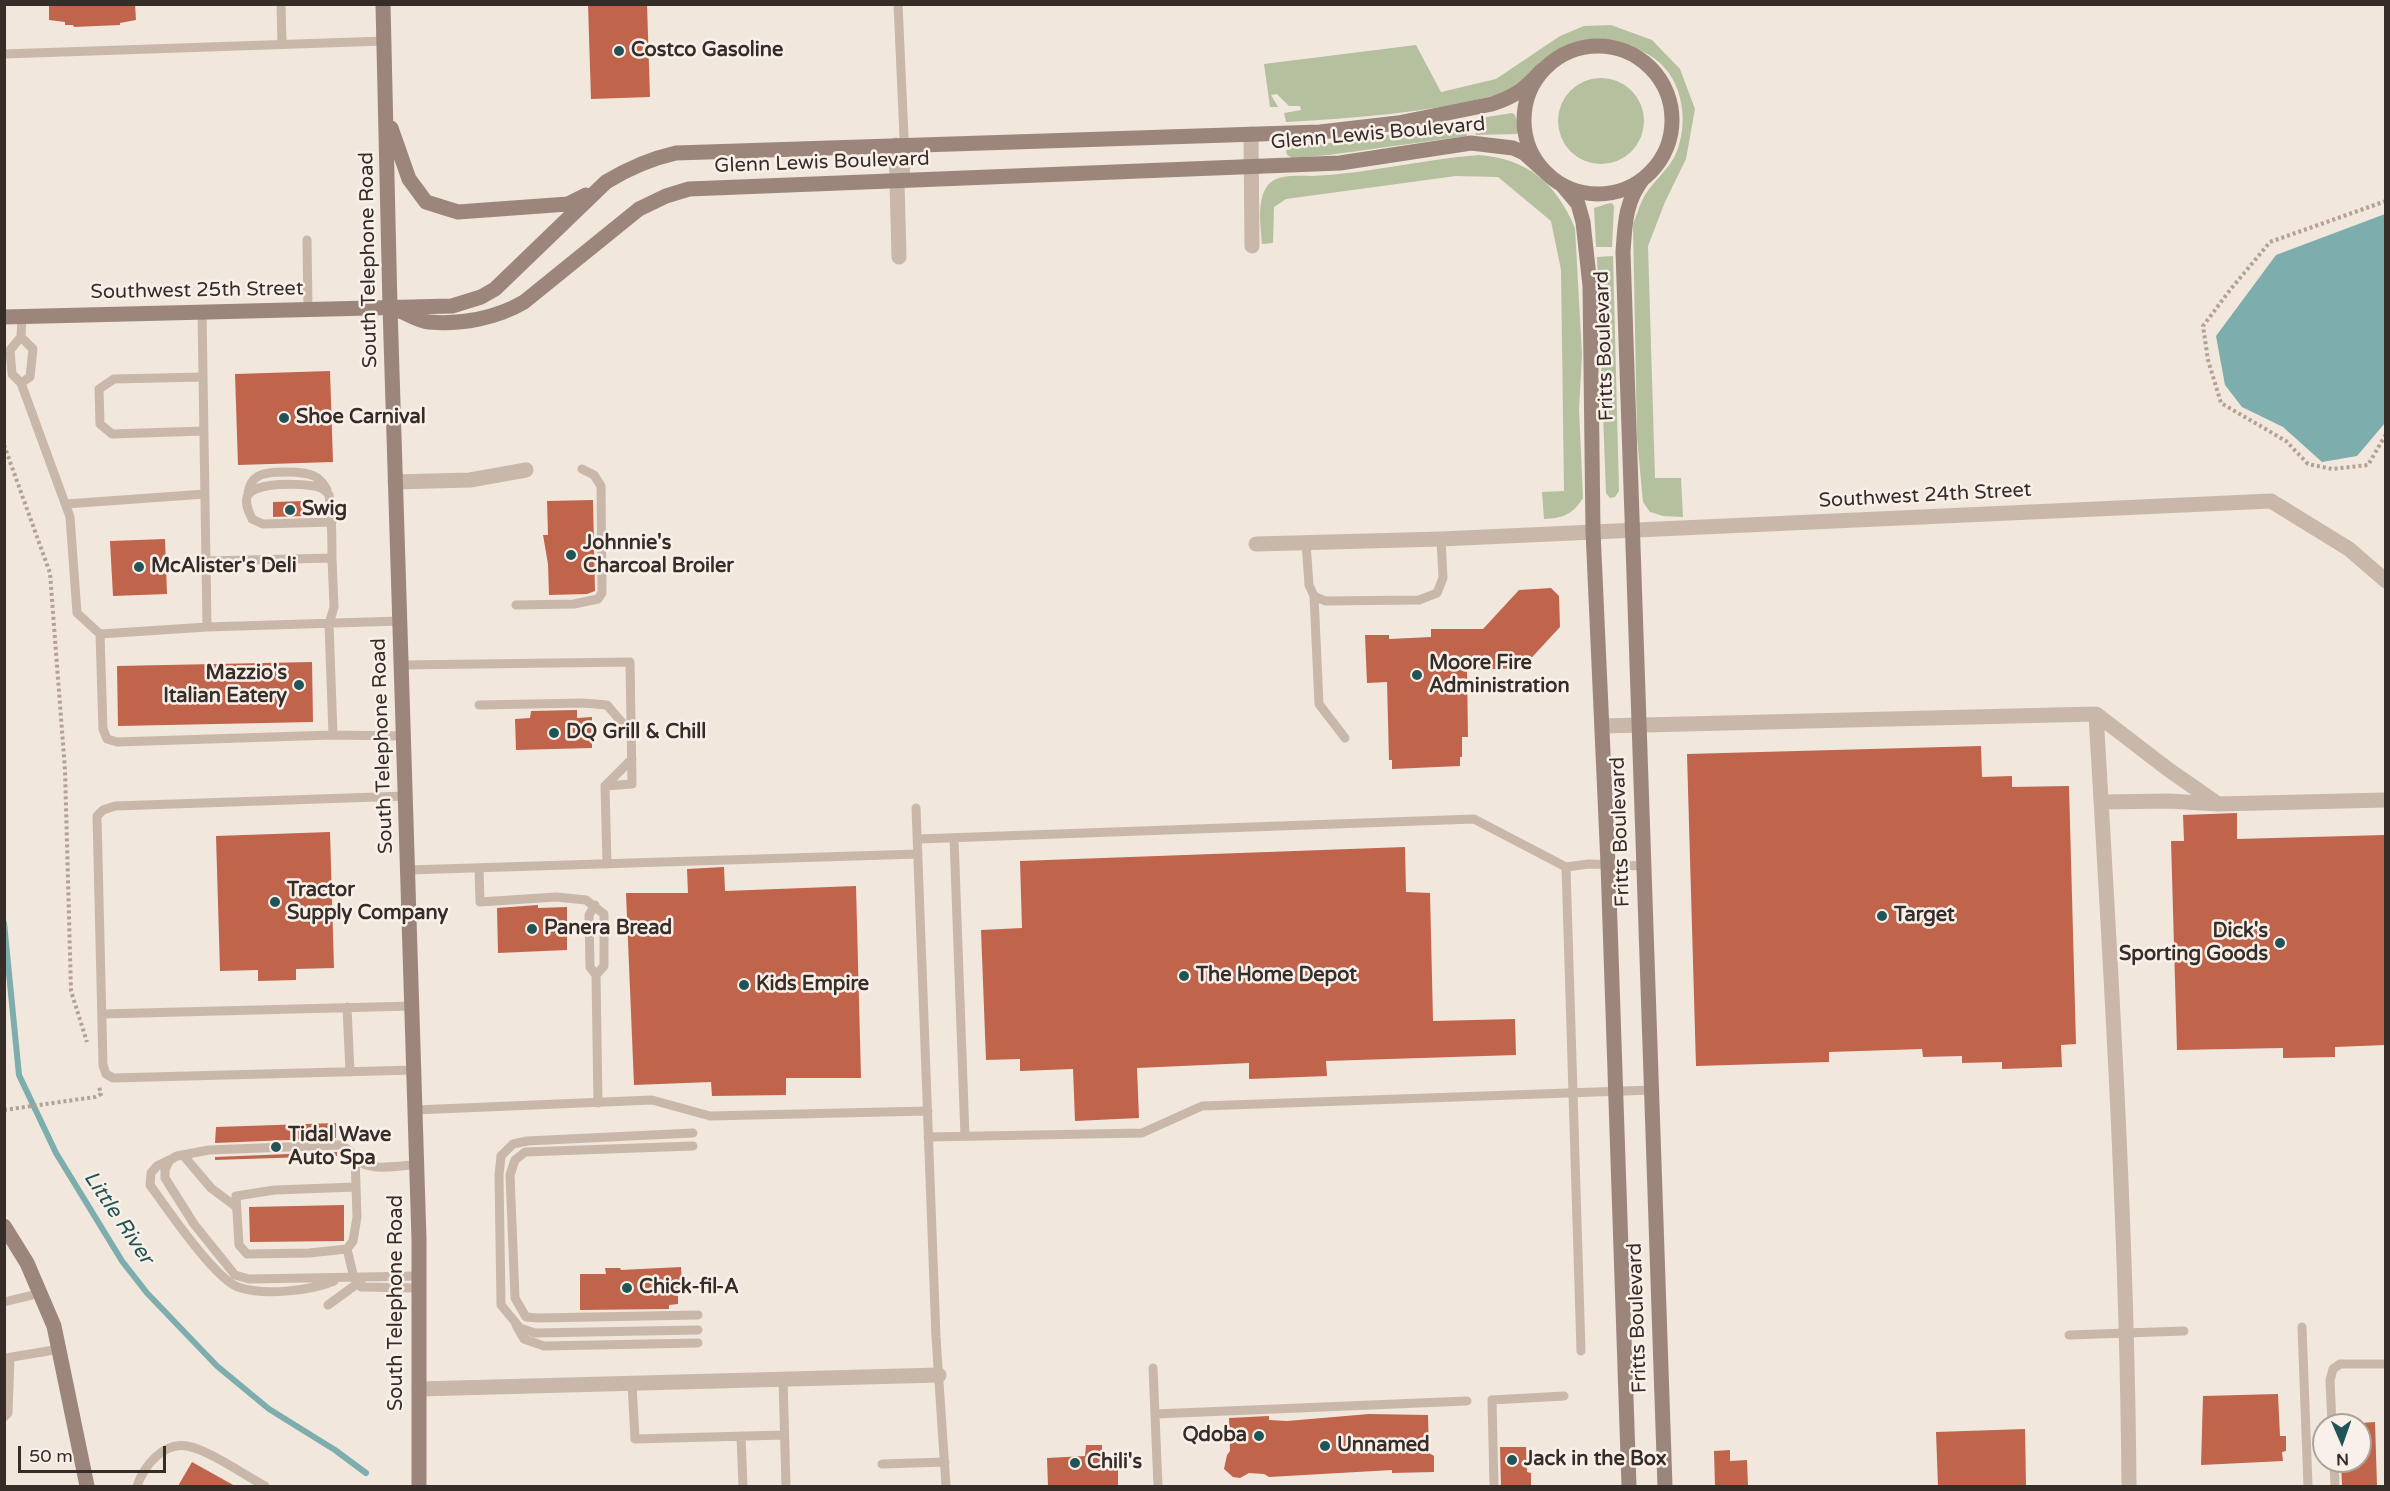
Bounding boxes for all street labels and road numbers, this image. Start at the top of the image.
street label: Glenn Lewis Boulevard [1270,113,1486,155]
street label: Glenn Lewis Boulevard [714,147,930,179]
street label: South Telephone Road [355,152,383,368]
street label: Fritts Boulevard [1590,270,1620,422]
street label: Southwest 25th Street [90,277,304,305]
street label: Southwest 24th Street [1818,478,2032,514]
street label: South Telephone Road [367,638,399,854]
street label: Fritts Boulevard [1606,756,1636,908]
street label: South Telephone Road [385,1195,409,1411]
street label: Fritts Boulevard [1623,1242,1653,1394]

